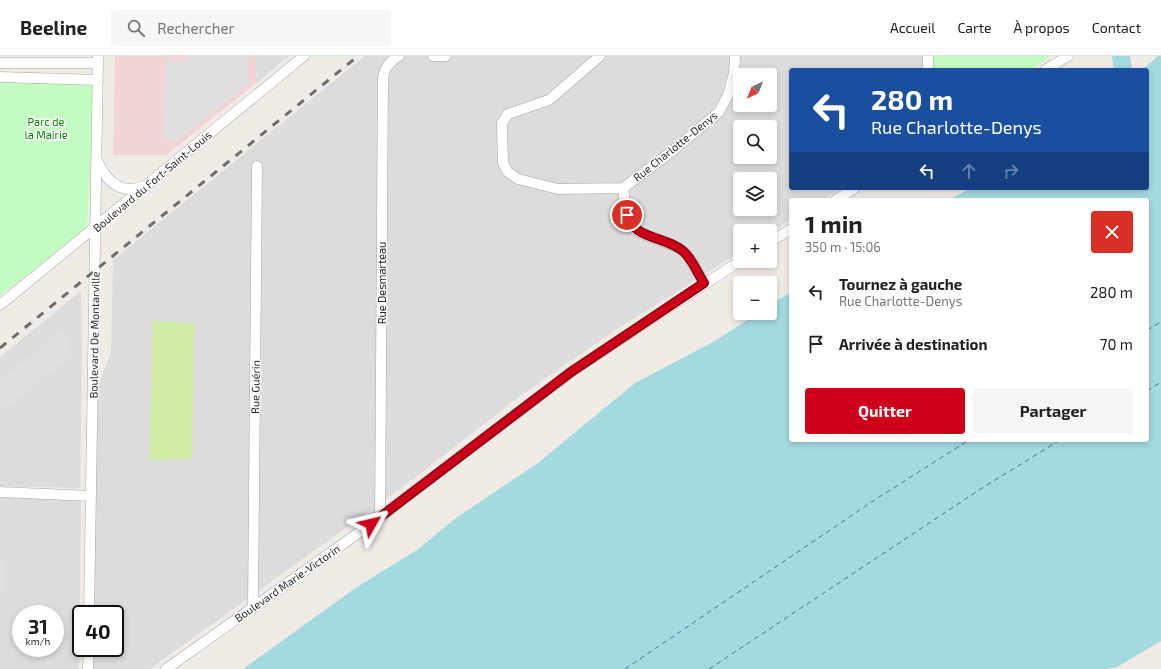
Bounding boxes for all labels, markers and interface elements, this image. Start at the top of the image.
search box [111,10,391,46]
text: Beeline [20,16,87,39]
icon: search [125,17,147,39]
text: Rechercher [157,19,235,37]
text: Accueil [890,19,935,36]
text: Carte [957,19,992,36]
text: À propos [1014,19,1070,36]
text: Contact [1092,19,1141,36]
north arrow [733,68,777,112]
map controls [733,68,777,320]
text: 280 m [871,82,953,116]
icon: left [805,84,857,136]
street label: Rue Charlotte-Denys [630,108,720,184]
park label: Parc de la Mairie [24,115,68,141]
text: Rue Charlotte-Denys [871,116,1042,138]
button: search [733,120,777,164]
street label: Boulevard du Fort-Saint-Louis [90,127,214,234]
icon: left [916,160,938,182]
icon: ahead [958,160,980,182]
icon: right [1000,160,1022,182]
button: layers [733,172,777,216]
pin [610,198,644,232]
icon: arrive [616,204,638,226]
text: 1 min [805,209,863,238]
button: close [1091,211,1133,253]
button: + [733,224,777,268]
text: 350 m · 15:06 [805,239,881,255]
street label: Rue Desmarteau [375,242,388,324]
street label: Boulevard De Montarville [86,271,102,399]
text: Tournez à gauche [839,275,962,293]
button: − [733,276,777,320]
icon: left [805,281,827,303]
text: 280 m [1090,283,1133,301]
text: Rue Charlotte-Denys [839,293,962,309]
icon: arrive [805,333,827,355]
text: Arrivée à destination [839,335,987,353]
text: 70 m [1100,335,1133,353]
street label: Rue Guérin [248,360,262,414]
button: Quitter [805,388,965,434]
button: Partager [973,388,1133,434]
position arrow [350,503,392,545]
street label: Boulevard Marie-Victorin [232,542,342,624]
speed limit sign: 40 [72,605,124,657]
text: 31 [28,614,48,638]
text: km/h [26,635,50,647]

